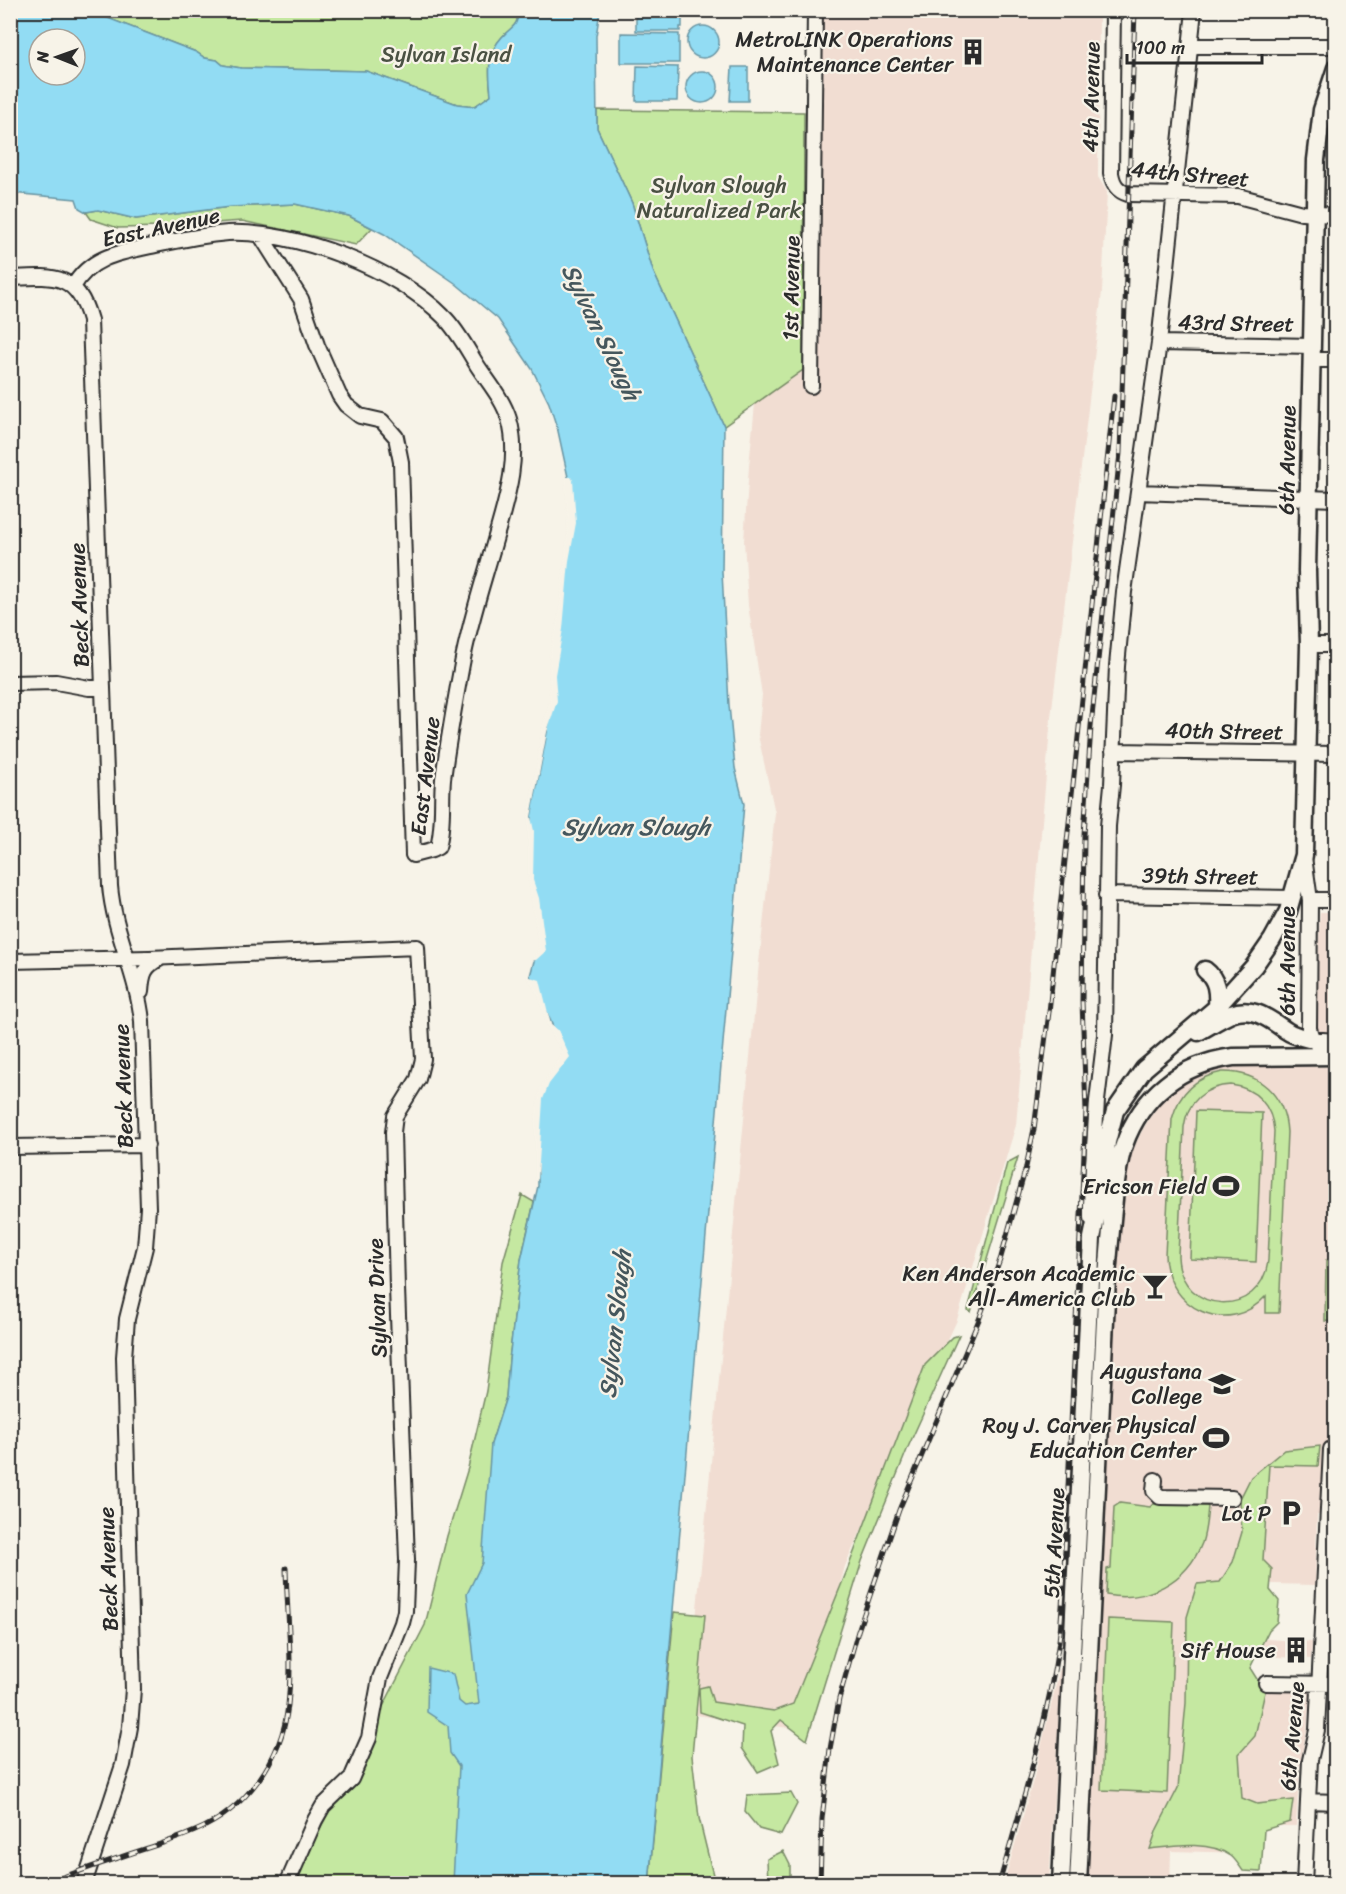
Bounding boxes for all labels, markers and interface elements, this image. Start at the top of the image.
place label: MetroLINK Operations Maintenance Center [735,20,955,84]
north arrow [27,27,87,87]
scale bar [1127,27,1262,65]
text: 100 m [1136,32,1185,64]
park label: Sylvan Island [381,35,512,74]
building icon: MetroLINK Operations Maintenance Center [958,37,988,67]
street label: 4th Avenue [1071,41,1111,153]
text: N [28,50,57,64]
street label: 44th Street [1129,149,1251,199]
park label: Sylvan Slough Naturalized Park [637,166,801,230]
street label: East Avenue [98,196,224,258]
street label: 1st Avenue [771,235,811,341]
water label: Sylvan Slough [550,256,653,410]
street label: 43rd Street [1178,302,1295,344]
street label: 6th Avenue [1267,404,1307,515]
street label: Beck Avenue [57,542,101,668]
street label: 40th Street [1164,710,1284,752]
street label: East Avenue [398,714,452,838]
water label: Sylvan Slough [562,806,713,848]
street label: 39th Street [1141,855,1259,897]
street label: 6th Avenue [1268,906,1307,1016]
street label: Beck Avenue [101,1023,145,1149]
place label: Ericson Field [1083,1167,1207,1206]
sports icon: Ericson Field [1211,1171,1241,1201]
street label: Sylvan Drive [355,1237,399,1358]
water label: Sylvan Slough [586,1246,644,1400]
place label: Ken Anderson Academic All-America Club [903,1254,1135,1318]
bar icon: Ken Anderson Academic All-America Club [1140,1271,1170,1301]
place label: Augustana College [1099,1352,1202,1416]
school or university icon: Augustana College [1207,1369,1237,1399]
place label: Roy J. Carver Physical Education Center [982,1406,1198,1470]
sports icon: Roy J. Carver Physical Education Center [1201,1423,1231,1453]
street label: 5th Avenue [1032,1486,1076,1599]
place label: Lot P [1221,1494,1271,1533]
parking icon: Lot P [1276,1498,1306,1528]
street label: Beck Avenue [86,1506,130,1632]
place label: Sif House [1181,1631,1276,1670]
building icon: Sif House [1281,1635,1311,1665]
street label: 6th Avenue [1268,1679,1316,1792]

